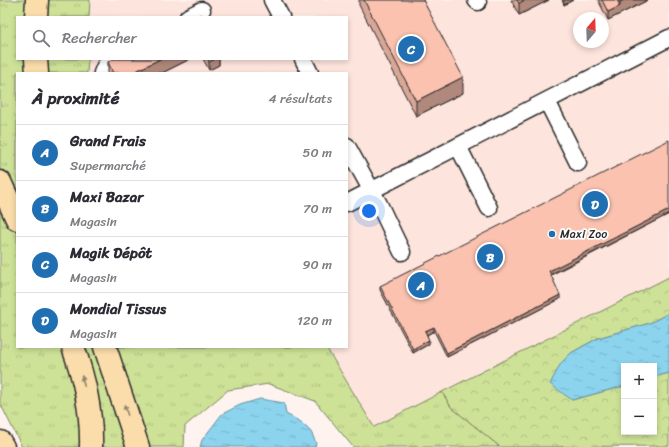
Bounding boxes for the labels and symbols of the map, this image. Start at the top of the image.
north arrow [573,12,609,48]
pin: C [398,34,424,64]
pin: D [582,189,608,219]
your location [359,201,379,221]
place label: Maxi Zoo [560,223,607,245]
marker: Maxi Zoo [547,229,557,239]
pin: B [477,242,503,272]
pin: A [408,270,434,300]
one-way arrow [80,374,86,387]
one-way arrow [122,404,128,416]

